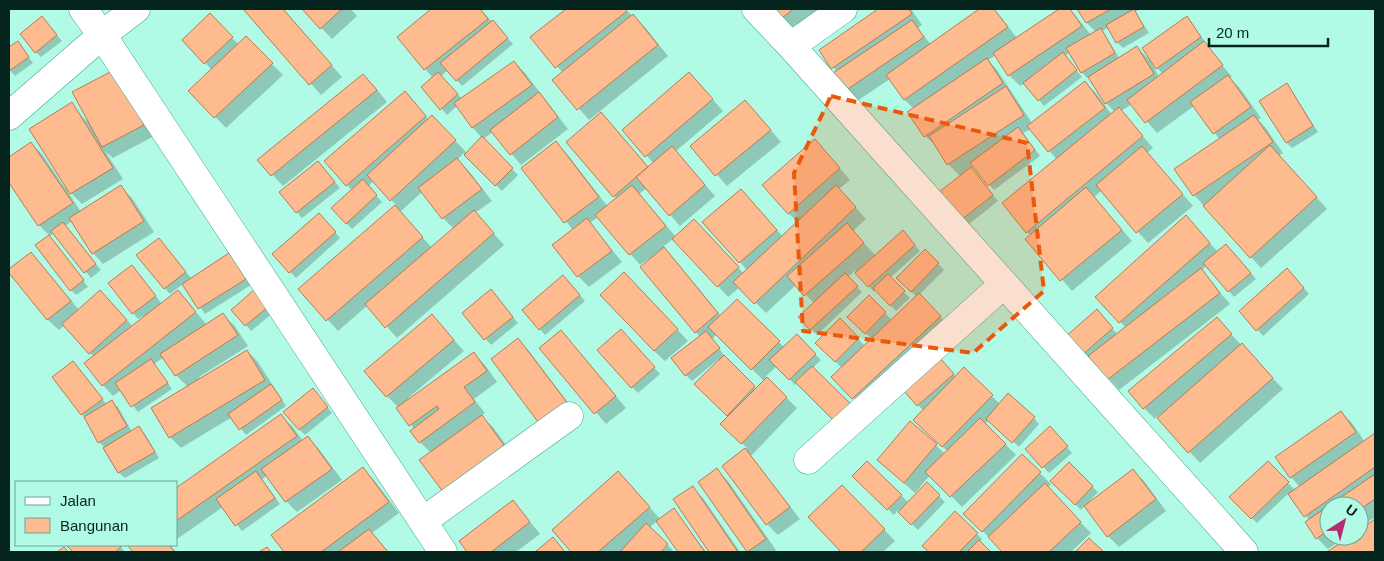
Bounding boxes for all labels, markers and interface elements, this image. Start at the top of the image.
scale bar [1209,15,1328,47]
text: 20 m [1216,24,1249,41]
legend [15,481,178,546]
text: Jalan [60,492,96,509]
north arrow [1319,496,1369,546]
text: U [1343,501,1360,520]
text: Bangunan [60,517,128,534]

